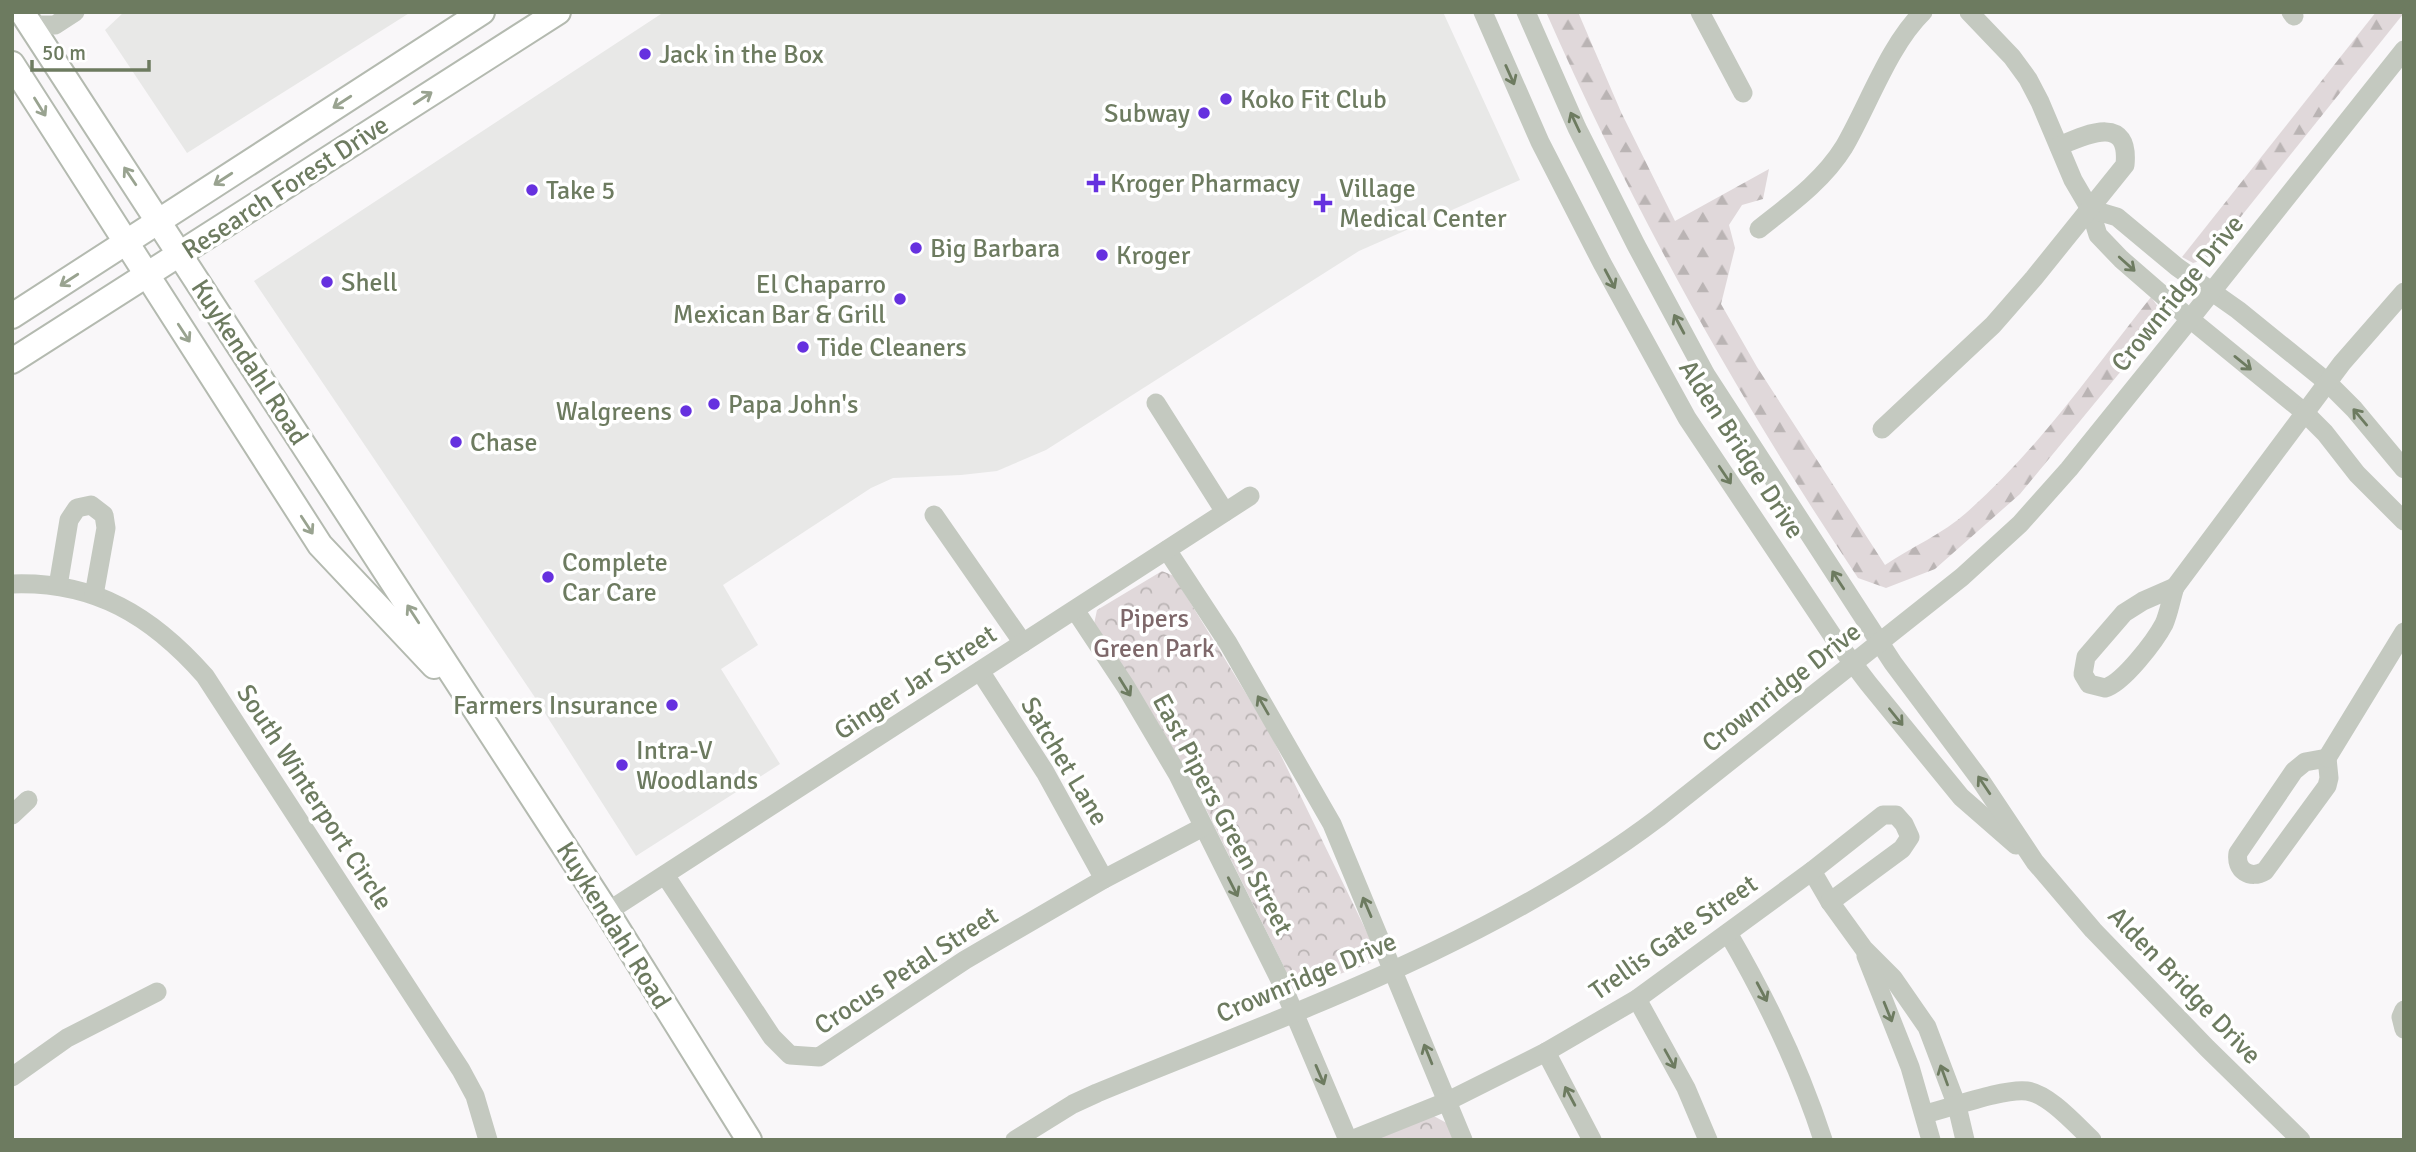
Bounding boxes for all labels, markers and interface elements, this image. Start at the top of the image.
scale bar [32,28,149,72]
place label: Jack in the Box [659,39,824,71]
text: 50 m [42,40,86,66]
marker: Jack in the Box [637,46,653,62]
one-way arrow [1504,64,1517,85]
place label: Koko Fit Club [1240,84,1387,116]
one-way arrow [413,91,433,105]
marker: Koko Fit Club [1218,91,1234,107]
one-way arrow [333,95,352,110]
one-way arrow [32,97,47,116]
place label: Subway [1104,98,1190,130]
marker: Subway [1196,105,1212,121]
street label: Research Forest Drive [176,109,395,267]
one-way arrow [1568,112,1581,133]
one-way arrow [122,167,137,186]
place label: Kroger Pharmacy [1110,168,1300,200]
one-way arrow [213,173,233,187]
place label: Village Medical Center [1339,173,1507,235]
place label: Take 5 [546,175,615,207]
marker: Kroger Pharmacy [1088,175,1104,191]
marker: Take 5 [524,182,540,198]
marker: Village Medical Center [1313,193,1333,213]
street label: Crownridge Drive [2105,209,2251,379]
place label: Big Barbara [930,233,1060,265]
marker: Big Barbara [908,240,924,256]
place label: Kroger [1116,240,1191,272]
marker: Kroger [1094,247,1110,263]
one-way arrow [2118,256,2136,272]
place label: Shell [341,267,398,299]
one-way arrow [1604,268,1618,289]
place label: El Chaparro Mexican Bar & Grill [673,269,886,331]
one-way arrow [60,273,80,287]
street label: Kuykendahl Road [184,274,315,451]
marker: Shell [319,274,335,290]
marker: El Chaparro Mexican Bar & Grill [892,291,908,307]
one-way arrow [1672,315,1686,335]
one-way arrow [177,323,191,343]
place label: Tide Cleaners [817,332,967,364]
marker: Tide Cleaners [795,339,811,355]
street label: Alden Bridge Drive [1671,354,1811,545]
one-way arrow [2233,355,2252,370]
place label: Papa John's [728,389,858,421]
place label: Walgreens [556,396,672,428]
marker: Papa John's [706,396,722,412]
marker: Walgreens [678,403,694,419]
one-way arrow [2352,408,2368,426]
place label: Chase [470,427,537,459]
marker: Chase [448,434,464,450]
one-way arrow [1718,465,1732,484]
one-way arrow [300,514,314,534]
place label: Complete Car Care [562,547,668,609]
marker: Complete Car Care [540,569,556,585]
one-way arrow [1831,570,1845,590]
park label: Pipers Green Park [1093,603,1215,665]
one-way arrow [406,604,420,624]
street label: Crownridge Drive [1696,616,1867,760]
street label: Ginger Jar Street [828,618,1003,747]
one-way arrow [1119,677,1133,697]
street label: South Winterport Circle [229,679,399,916]
street label: East Pipers Green Street [1145,688,1299,941]
place label: Farmers Insurance [453,690,658,722]
street label: Satchet Lane [1013,691,1115,832]
one-way arrow [1256,696,1270,716]
marker: Farmers Insurance [664,697,680,713]
one-way arrow [1888,708,1904,726]
place label: Intra-V Woodlands [636,735,758,797]
marker: Intra-V Woodlands [614,757,630,773]
one-way arrow [1977,776,1991,795]
street label: Kuykendahl Road [549,836,677,1015]
street label: Trellis Gate Street [1583,868,1764,1008]
one-way arrow [1227,876,1241,897]
one-way arrow [1360,897,1373,919]
street label: Crocus Petal Street [809,900,1004,1042]
street label: Alden Bridge Drive [2101,900,2268,1071]
street label: Crownridge Drive [1212,926,1401,1030]
one-way arrow [1755,982,1769,1002]
one-way arrow [1882,1001,1895,1023]
one-way arrow [1421,1043,1434,1065]
one-way arrow [1664,1048,1677,1069]
one-way arrow [1315,1063,1328,1085]
one-way arrow [1937,1065,1949,1087]
one-way arrow [1563,1086,1577,1106]

